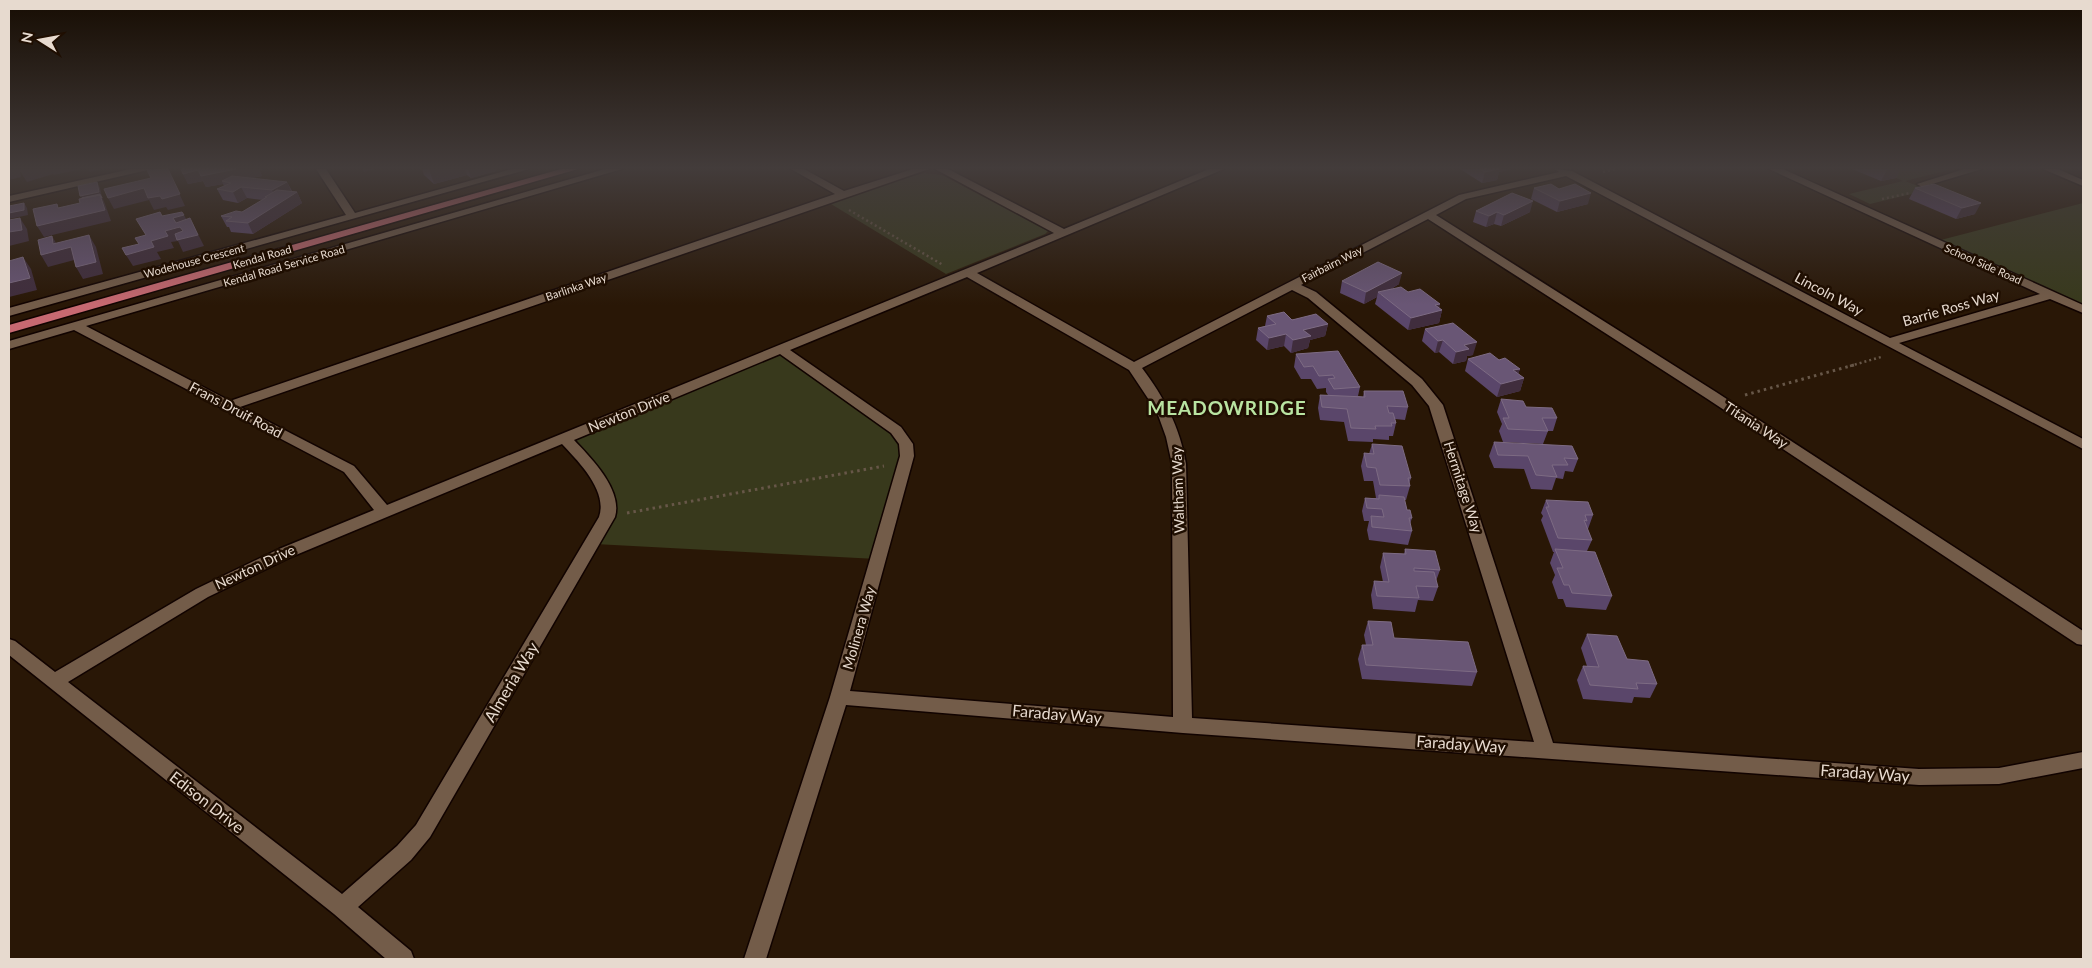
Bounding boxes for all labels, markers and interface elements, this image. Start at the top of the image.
north arrow [15,15,65,65]
text: N [17,31,36,44]
street label: Wodehouse Crescent [142,241,246,280]
street label: School Side Road [1943,241,2024,286]
street label: Kendal Road Service Road [222,242,346,289]
street label: Kendal Road [231,242,293,271]
street label: Fairbairn Way [1299,243,1365,284]
street label: Lincoln Way [1792,268,1867,319]
street label: Barlinka Way [544,270,608,303]
street label: Barrie Ross Way [1900,285,2002,329]
street label: Frans Druif Road [187,378,286,441]
street label: Newton Drive [586,387,672,436]
district label: MEADOWRIDGE [1147,396,1307,419]
street label: Titania Way [1721,398,1792,452]
street label: Hermitage Way [1441,439,1487,536]
street label: Waltham Way [1167,446,1188,533]
street label: Newton Drive [212,541,298,593]
street label: Molinera Way [839,584,879,671]
street label: Almeria Way [479,638,542,725]
street label: Faraday Way [1012,700,1103,727]
street label: Faraday Way [1416,731,1507,756]
street label: Faraday Way [1820,760,1911,785]
street label: Edison Drive [166,767,248,836]

